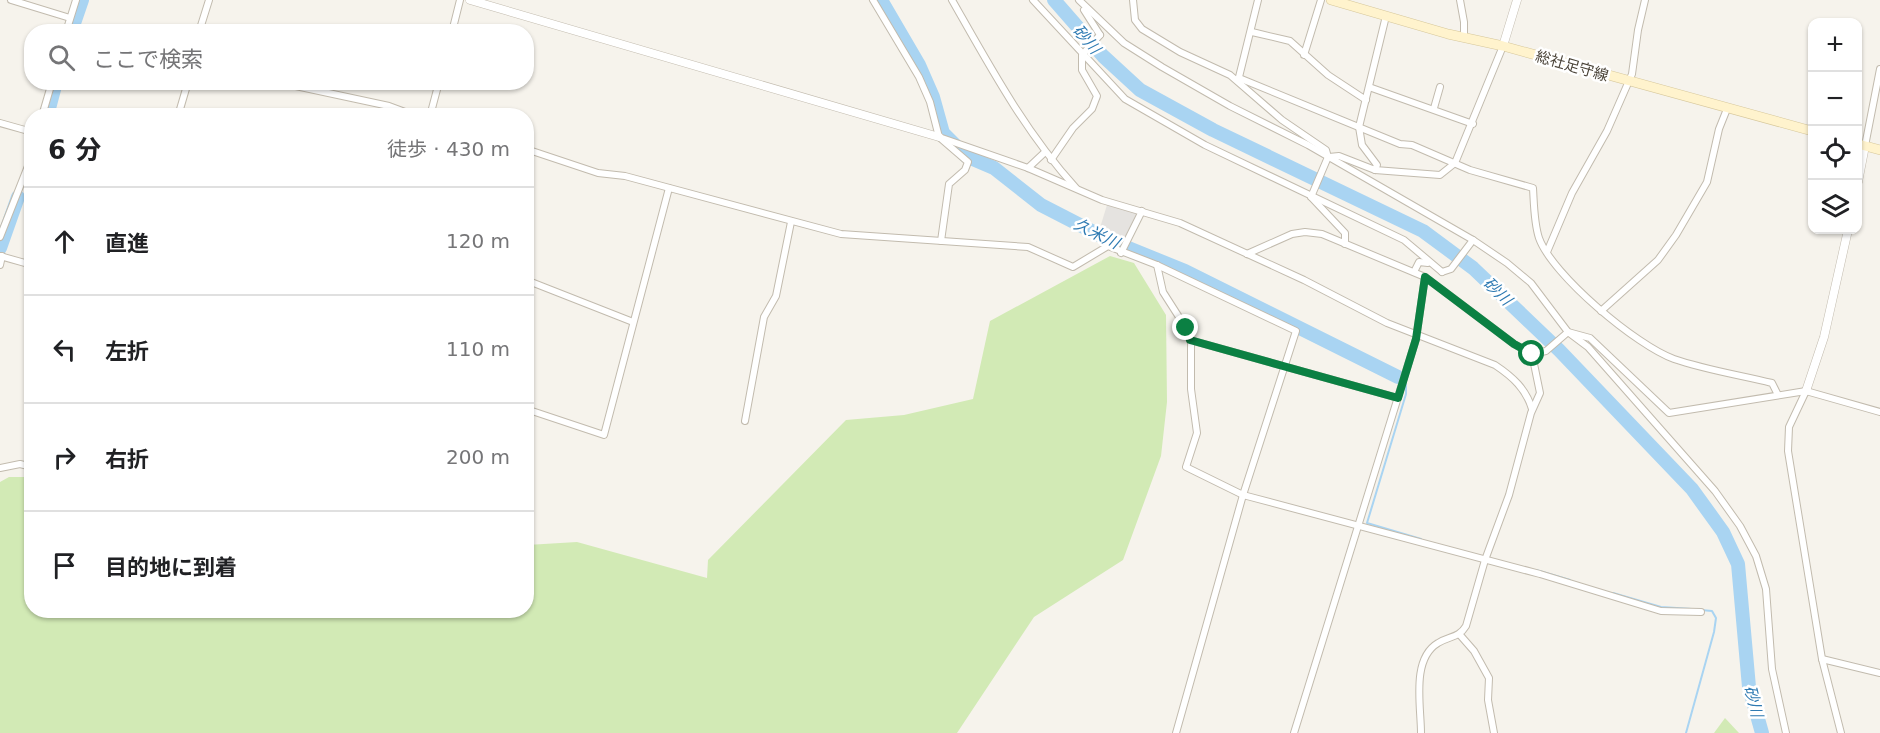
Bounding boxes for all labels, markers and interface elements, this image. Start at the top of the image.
map controls [1808,18,1862,234]
button: + [1808,18,1862,72]
water label: 砂川 [1069,21,1106,59]
search box [24,24,534,90]
icon: search [45,41,78,74]
text: ここで検索 [93,47,203,72]
street label: 総社足守線 [1533,47,1611,85]
button: − [1808,72,1862,126]
button: locate [1808,126,1862,180]
text: 6 分 [48,135,101,165]
text: 徒歩 · 430 m [387,137,510,161]
button: layers [1808,180,1862,234]
water label: 久米川 [1071,214,1124,253]
icon: ahead [48,225,81,258]
text: 120 m [446,229,510,253]
text: 直進 [105,231,149,256]
water label: 砂川 [1480,273,1517,311]
route end [1172,314,1198,340]
icon: left [48,333,81,366]
text: 110 m [446,337,510,361]
text: 左折 [105,339,149,364]
route start [1518,340,1544,366]
icon: right [48,441,81,474]
text: 200 m [446,445,510,469]
text: 右折 [105,447,149,472]
icon: arrive [48,549,81,582]
text: 目的地に到着 [105,555,237,580]
water label: 砂川 [1740,683,1767,721]

